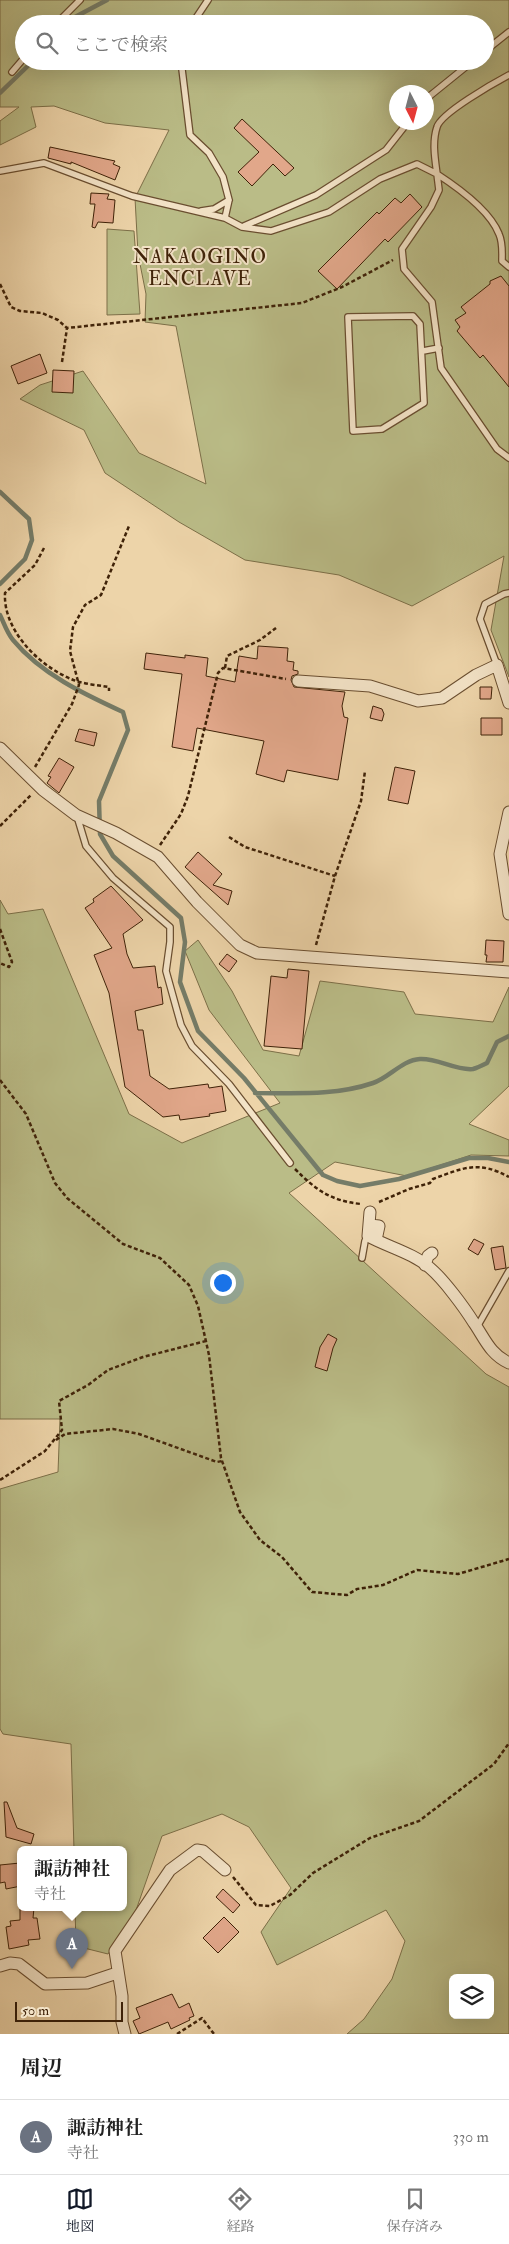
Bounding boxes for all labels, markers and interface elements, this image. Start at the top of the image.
search box [15,15,494,70]
icon: search [33,29,61,57]
text: ここで検索 [73,33,168,57]
north arrow [389,85,434,130]
district label: NAKAOGINO ENCLAVE [133,245,267,291]
your location [210,1270,236,1296]
popup [17,1846,127,1911]
text: 諏訪神社 [34,1857,110,1881]
text: 寺社 [34,1884,66,1904]
pin: A [56,1928,88,1969]
map controls [449,1974,494,2019]
button: layers [449,1974,494,2019]
scale bar [15,1999,122,2022]
text: 50 m [22,2002,49,2019]
text: 周辺 [20,2055,62,2082]
text: 諏訪神社 [67,2116,143,2140]
text: A [31,2127,41,2147]
text: 330 m [453,2127,489,2147]
text: 寺社 [67,2143,99,2163]
tab: 地図 [66,2185,94,2235]
tab: 経路 [226,2185,254,2235]
tab: 保存済み [387,2185,443,2235]

